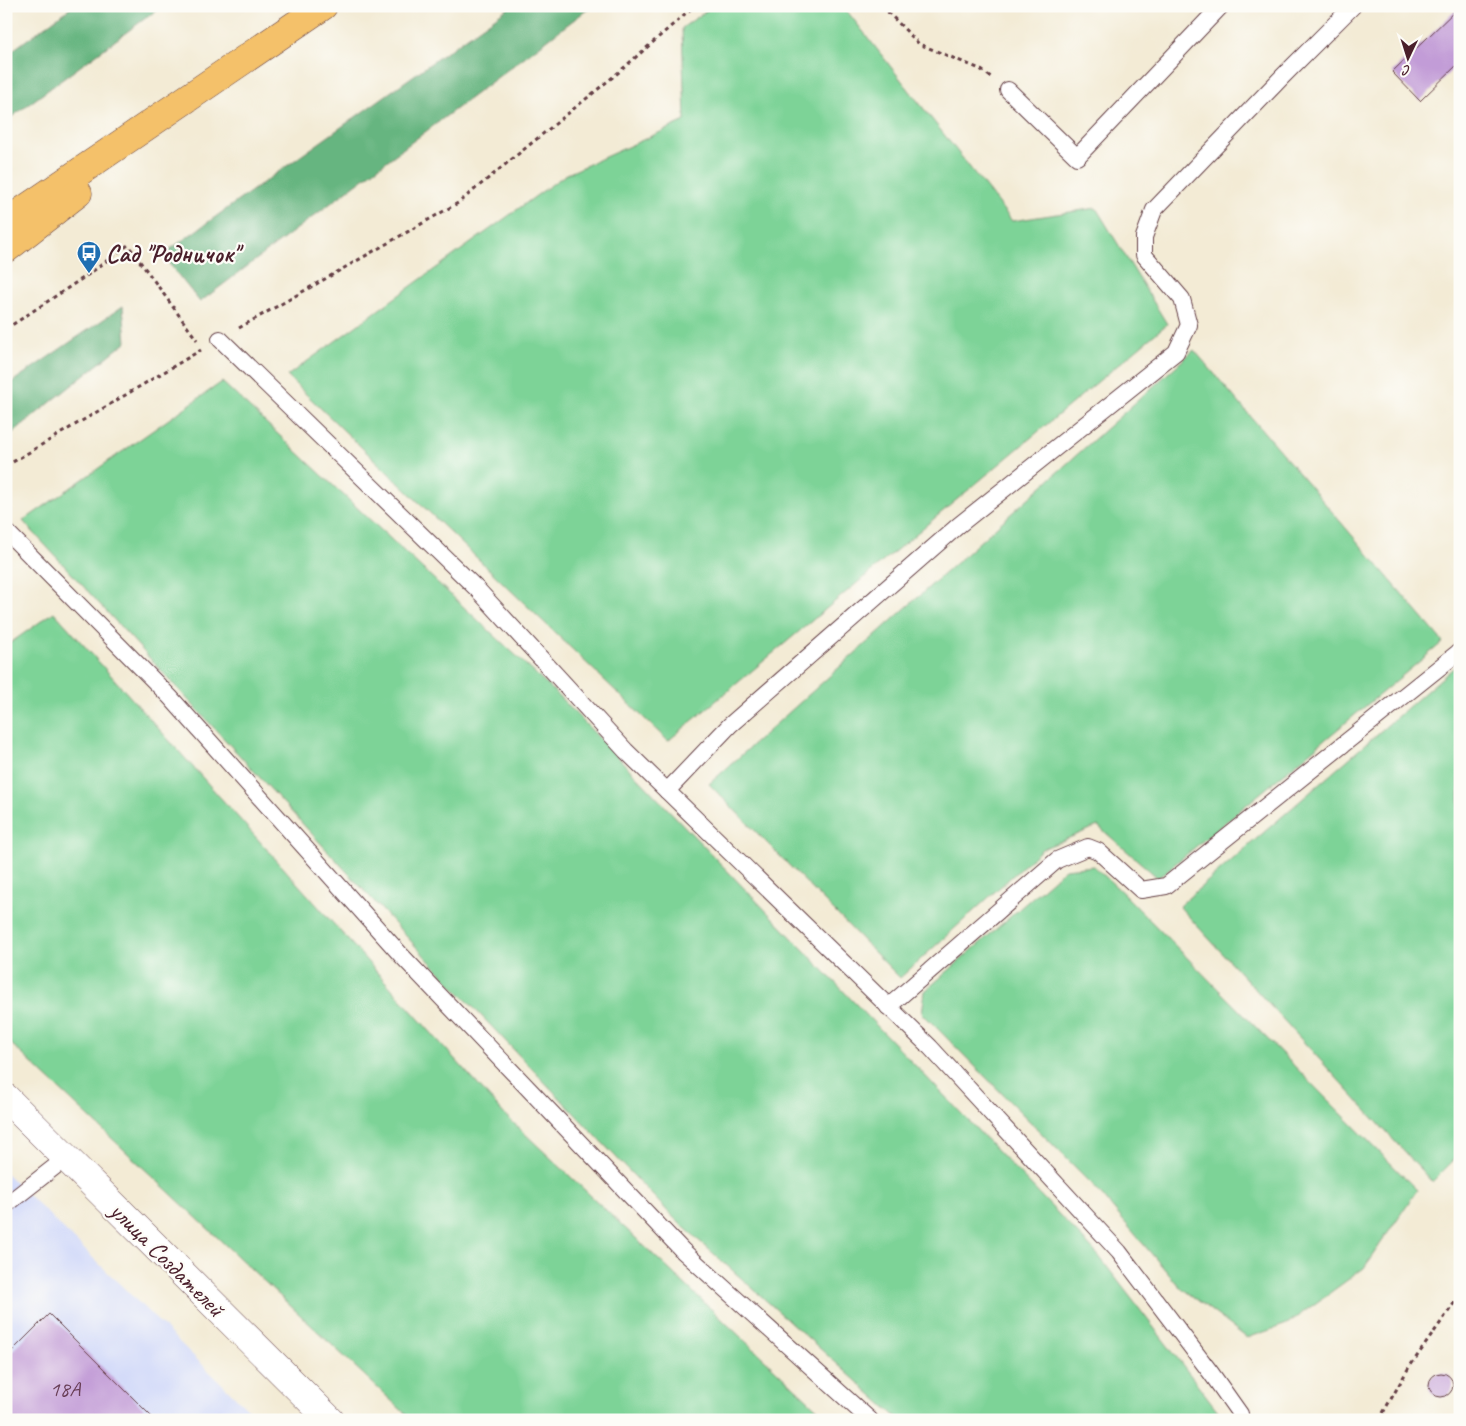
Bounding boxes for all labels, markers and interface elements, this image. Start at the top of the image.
north arrow [1384,32,1434,82]
text: С [1401,62,1411,79]
place label: Сад "Родничок" [106,238,244,270]
bus stop icon: Сад "Родничок" [76,240,102,274]
street label: улица Создателей [101,1194,233,1325]
house number: 18А [50,1375,81,1403]

